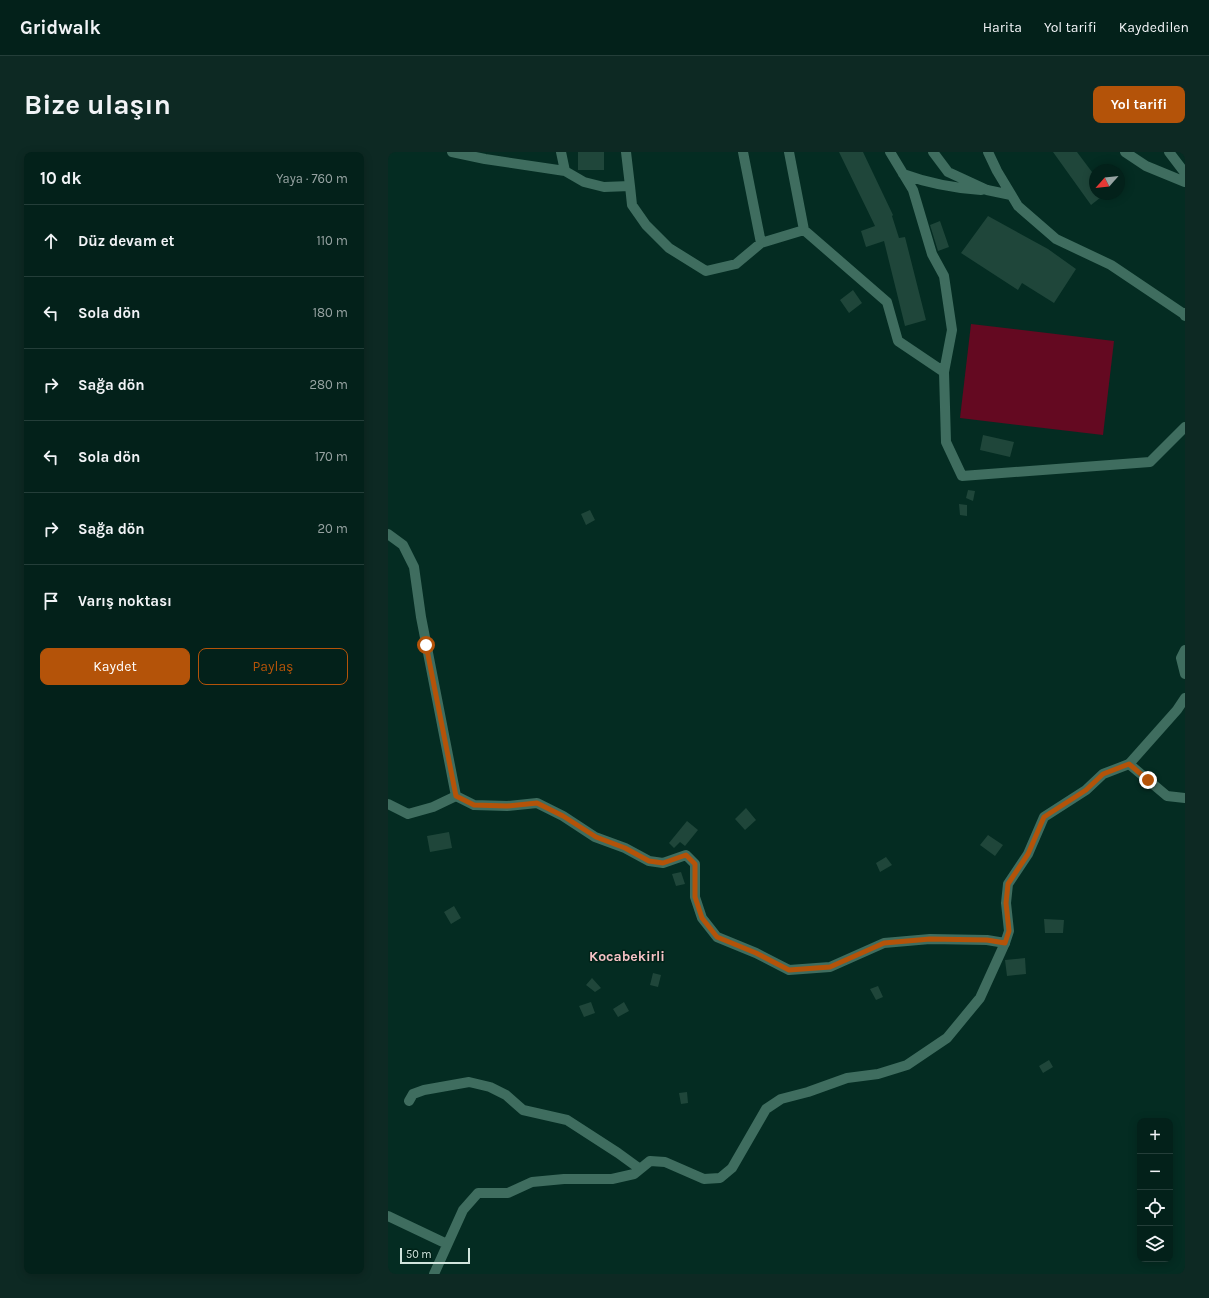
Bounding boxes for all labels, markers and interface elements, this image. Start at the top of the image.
text: Gridwalk [20,17,101,39]
text: Harita [983,19,1022,36]
text: Yol tarifi [1044,19,1097,36]
text: Kaydedilen [1119,19,1189,36]
button: Yol tarifi [1093,86,1185,123]
text: Bize ulaşın [24,88,171,121]
north arrow [1089,164,1125,200]
text: 10 dk [40,168,82,188]
text: Yaya · 760 m [276,171,348,186]
icon: ahead [40,230,62,252]
text: Düz devam et [78,232,175,250]
text: 110 m [316,233,348,248]
icon: left [40,302,62,324]
text: Sola dön [78,304,140,322]
text: 180 m [313,305,348,320]
icon: right [40,374,62,396]
text: Sağa dön [78,376,145,394]
text: 280 m [310,377,348,392]
icon: left [40,446,62,468]
text: Sola dön [78,448,140,466]
text: 170 m [315,449,348,464]
icon: right [40,518,62,540]
text: Sağa dön [78,520,145,538]
text: 20 m [318,521,348,536]
icon: arrive [40,590,62,612]
text: Varış noktası [78,592,172,610]
route start [417,636,435,654]
button: Kaydet [40,648,190,685]
button: Paylaş [198,648,348,685]
route end [1139,771,1157,789]
district label: Kocabekirli [589,948,665,965]
map controls [1137,1118,1173,1262]
button: + [1137,1118,1173,1154]
button: − [1137,1154,1173,1190]
button: locate [1137,1190,1173,1226]
button: layers [1137,1226,1173,1262]
scale bar [400,1246,470,1265]
text: 50 m [406,1248,432,1261]

